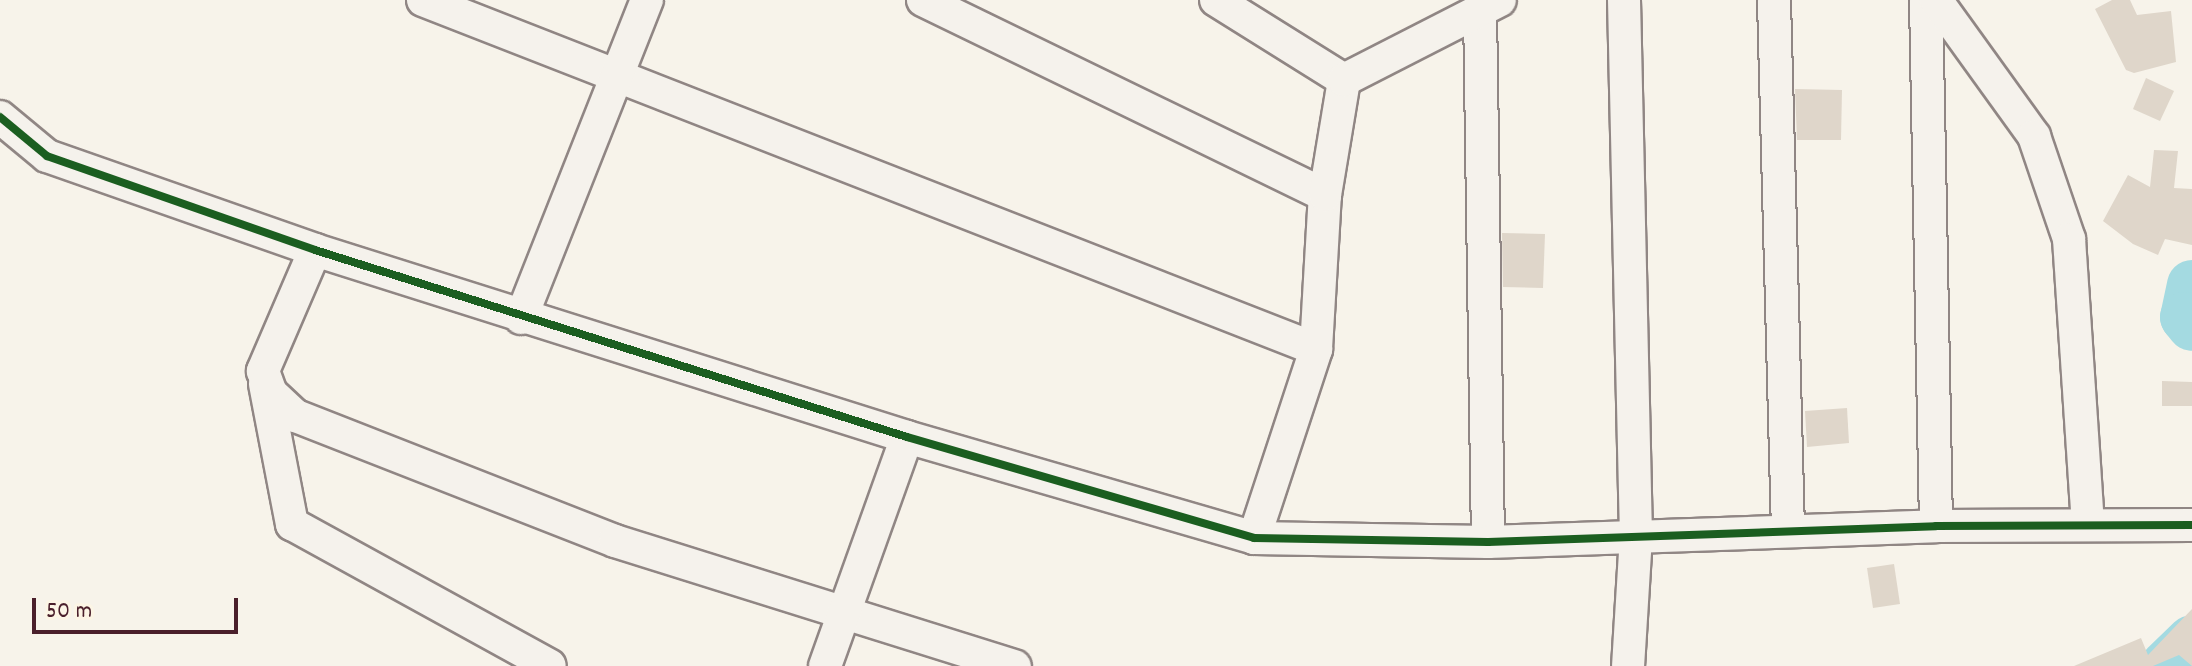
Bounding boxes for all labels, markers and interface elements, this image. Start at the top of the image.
scale bar [36,582,242,632]
text: 50 m [46,595,92,629]

